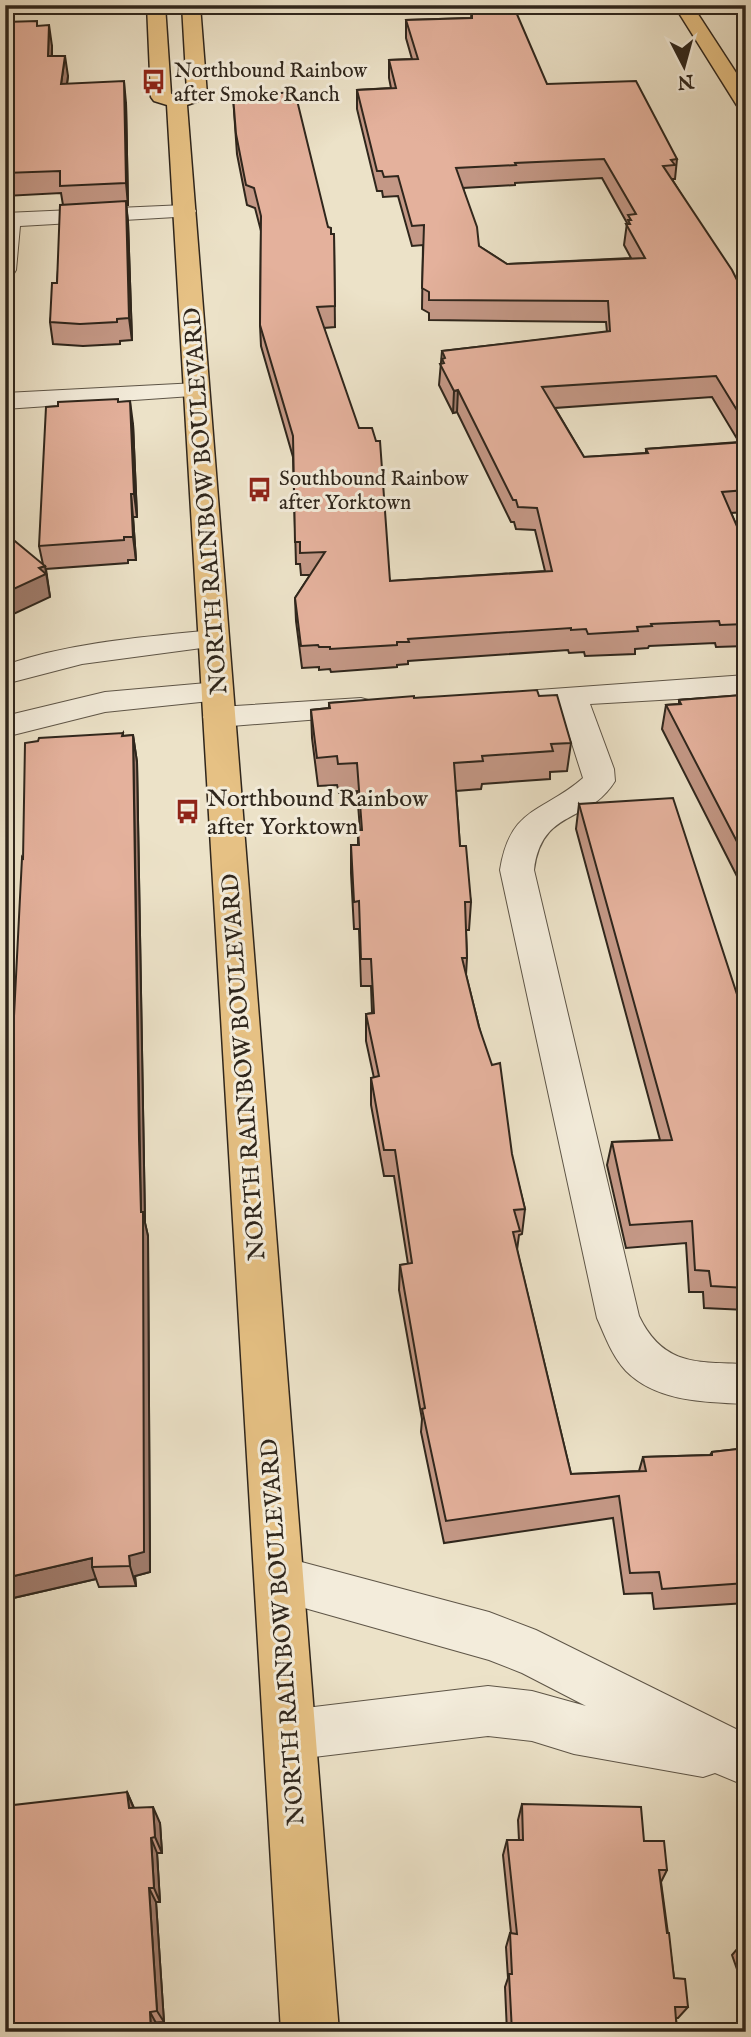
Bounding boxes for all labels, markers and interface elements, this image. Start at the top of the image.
north arrow [650,32,720,102]
place label: Northbound Rainbow after Smoke Ranch [174,58,368,109]
bus stop icon: Northbound Rainbow after Smoke Ranch [140,68,168,96]
text: N [676,68,696,94]
street label: NORTH RAINBOW BOULEVARD [178,306,235,695]
place label: Southbound Rainbow after Yorktown [279,466,470,517]
bus stop icon: Southbound Rainbow after Yorktown [245,476,273,504]
place label: Northbound Rainbow after Yorktown [207,784,429,843]
bus stop icon: Northbound Rainbow after Yorktown [173,798,201,826]
street label: NORTH RAINBOW BOULEVARD [216,872,273,1261]
street label: NORTH RAINBOW BOULEVARD [255,1437,312,1826]

